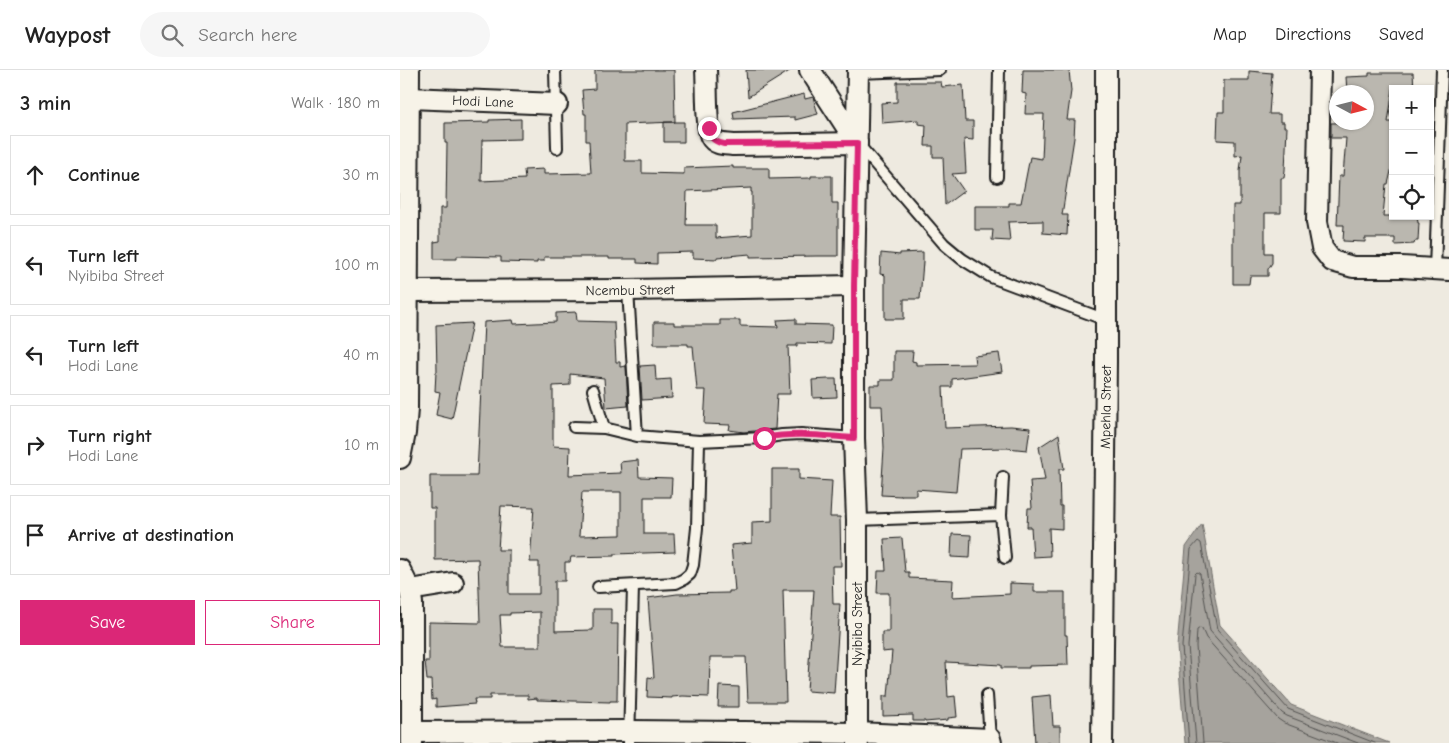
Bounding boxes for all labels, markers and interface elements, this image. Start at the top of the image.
search box [140,12,490,57]
text: Waypost [25,21,110,49]
icon: search [158,21,186,49]
text: Search here [198,24,297,46]
text: Map [1213,24,1247,45]
text: Directions [1275,24,1351,45]
text: Saved [1379,24,1424,45]
north arrow [1329,85,1374,130]
map controls [1389,85,1434,220]
button: + [1389,85,1434,130]
text: 3 min [20,91,71,115]
street label: Hodi Lane [452,91,514,111]
text: Walk · 180 m [291,94,380,112]
route end [698,117,721,140]
button: − [1389,130,1434,175]
icon: ahead [21,161,49,189]
text: Continue [68,164,140,186]
text: 30 m [343,166,379,184]
button: locate [1389,175,1434,220]
text: Turn left [68,245,139,267]
icon: left [21,251,49,279]
text: 100 m [335,256,379,274]
text: Nyibiba Street [68,267,164,285]
street label: Ncembu Street [585,281,676,299]
text: Turn left [68,335,139,357]
icon: left [21,341,49,369]
text: 40 m [343,346,379,364]
text: Hodi Lane [68,357,138,375]
street label: Mpehla Street [1097,364,1114,449]
text: Turn right [68,425,152,447]
route start [753,427,776,450]
icon: right [21,431,49,459]
text: 10 m [344,436,379,454]
text: Hodi Lane [68,447,138,465]
icon: arrive [21,521,49,549]
text: Arrive at destination [68,524,234,546]
street label: Nyibiba Street [849,581,866,666]
button: Save [20,600,195,645]
button: Share [205,600,380,645]

